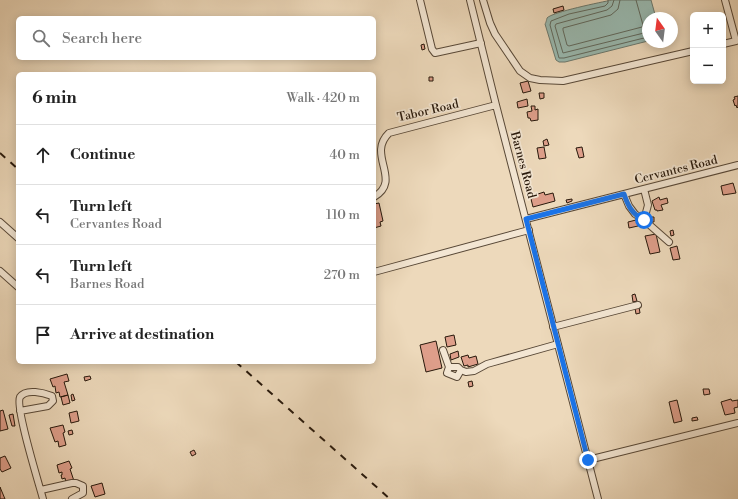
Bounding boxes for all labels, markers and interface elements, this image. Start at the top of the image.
north arrow [642,12,678,48]
map controls [690,12,726,84]
button: + [690,12,726,48]
search box [16,16,376,60]
icon: search [30,27,52,49]
text: Search here [62,29,142,48]
button: − [690,48,726,84]
text: 6 min [32,87,77,109]
text: Walk · 420 m [286,90,360,106]
street label: Tabor Road [396,97,460,125]
street label: Barnes Road [507,129,539,200]
icon: ahead [32,144,54,166]
text: Continue [70,145,135,164]
text: 40 m [330,147,360,163]
street label: Cervantes Road [633,152,719,188]
text: Turn left [70,197,132,216]
icon: left [32,204,54,226]
text: 110 m [326,207,360,223]
route start [635,211,653,229]
text: Cervantes Road [70,216,162,232]
text: Turn left [70,257,132,276]
icon: left [32,264,54,286]
text: 270 m [324,267,360,283]
text: Barnes Road [70,276,144,292]
icon: arrive [32,324,54,346]
text: Arrive at destination [70,325,214,344]
route end [579,451,597,469]

